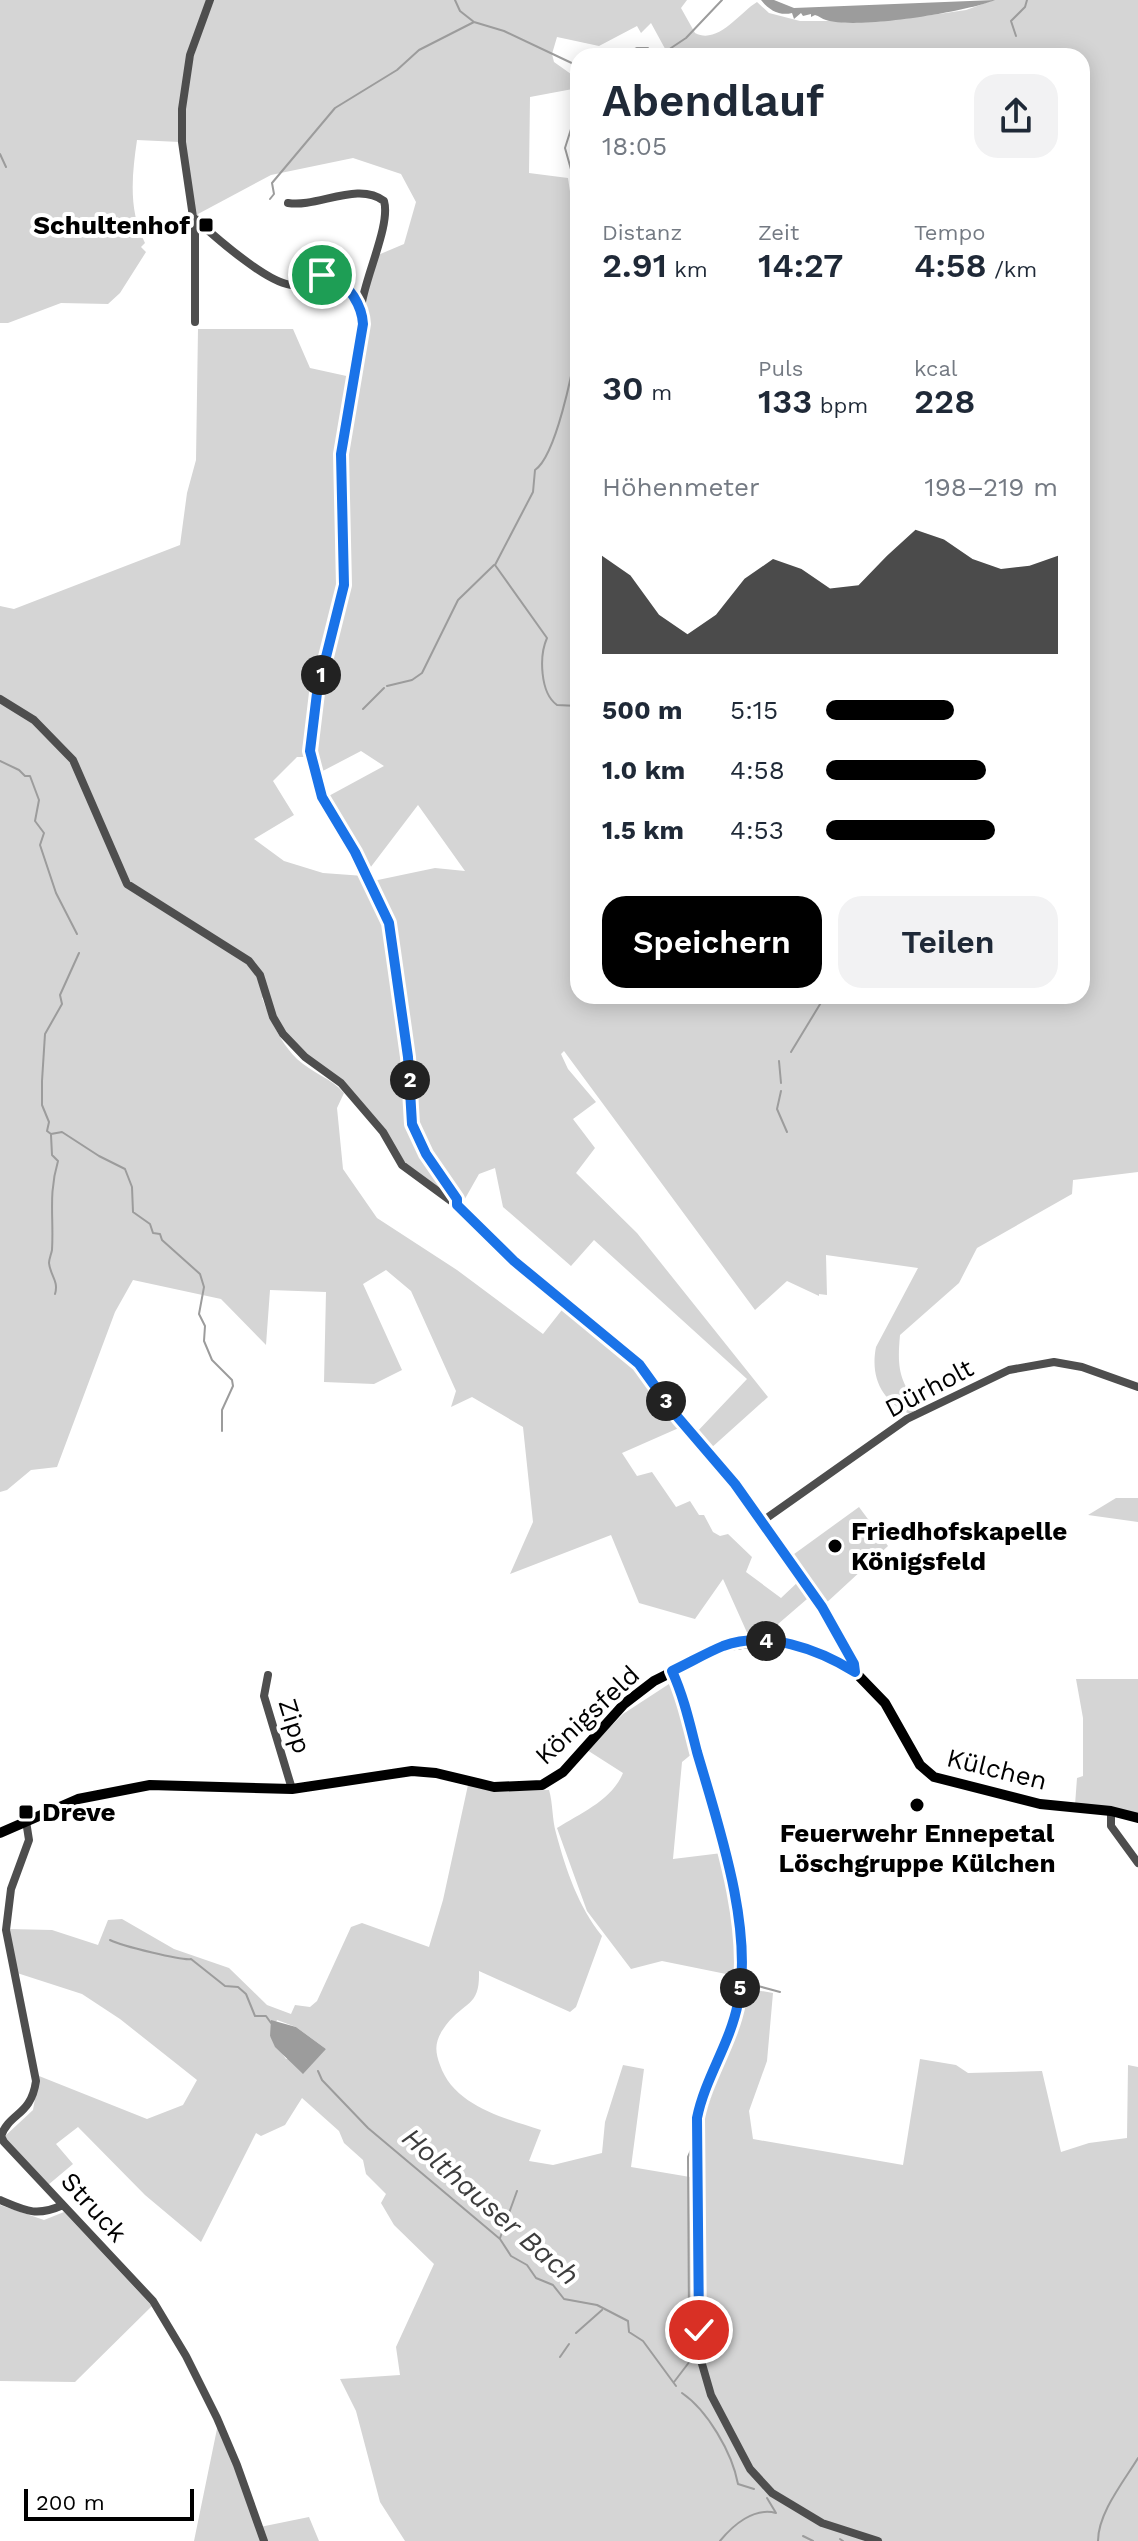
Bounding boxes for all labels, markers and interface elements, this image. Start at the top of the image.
button: share [974,74,1058,158]
text: Abendlauf [602,75,824,127]
text: 18:05 [602,131,667,161]
place label: Schultenhof [33,210,190,240]
marker: Schultenhof [197,216,215,234]
text: Distanz [602,220,682,245]
text: Zeit [758,220,799,245]
text: Tempo [914,220,986,245]
pin [288,241,356,309]
text: 2.91 [602,245,667,285]
text: 14:27 [758,245,843,285]
text: 4:58 [914,245,987,285]
icon: arrive [300,253,344,297]
text: km [667,257,708,282]
text: /km [987,257,1037,282]
text: Puls [758,356,803,381]
text: kcal [914,356,958,381]
text: 30 [602,368,644,408]
text: m [644,380,672,405]
text: 133 [758,381,812,421]
text: 228 [914,381,975,421]
text: bpm [812,393,868,418]
text: Höhenmeter [602,472,760,502]
text: 198–219 m [925,472,1058,502]
pin: 1 [301,655,341,695]
text: 1 [316,662,326,687]
text: 500 m [602,695,683,725]
text: 5:15 [730,695,778,725]
text: 1.0 km [602,755,685,785]
text: 4:58 [730,755,785,785]
text: 1.5 km [602,815,684,845]
text: 4:53 [730,815,784,845]
button: Speichern [602,896,822,988]
button: Teilen [838,896,1058,988]
pin: 2 [390,1060,430,1100]
text: 2 [403,1067,417,1092]
street label: Dürholt [880,1352,978,1424]
pin: 3 [646,1381,686,1421]
text: 3 [659,1388,673,1413]
place label: Friedhofskapelle Königsfeld [851,1516,1067,1576]
marker: Friedhofskapelle Königsfeld [826,1537,844,1555]
pin: 4 [746,1621,786,1661]
text: 4 [759,1628,773,1653]
street label: Königsfeld [529,1659,645,1771]
street label: Zipp [272,1695,318,1757]
street label: Külchen [944,1742,1050,1796]
marker: Feuerwehr Ennepetal Löschgruppe Külchen [908,1796,926,1814]
place label: Dreve [42,1797,116,1827]
marker: Dreve [17,1803,35,1821]
place label: Feuerwehr Ennepetal Löschgruppe Külchen [778,1818,1056,1878]
pin: 5 [720,1968,760,2008]
text: 5 [734,1975,746,2000]
water label: Holthauser Bach [396,2121,586,2292]
street label: Struck [55,2166,133,2248]
pin [665,2296,733,2364]
icon: check [677,2308,721,2352]
scale bar [24,2485,194,2521]
text: 200 m [36,2490,105,2515]

